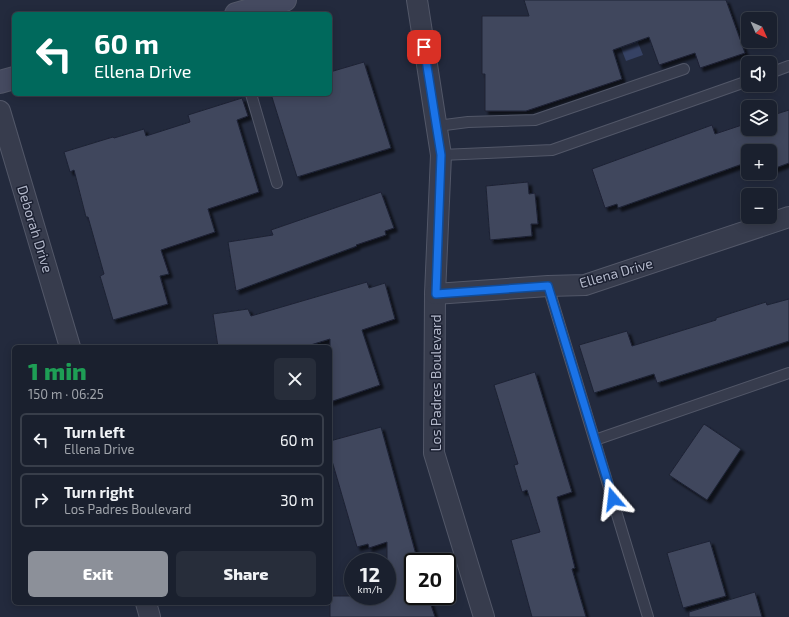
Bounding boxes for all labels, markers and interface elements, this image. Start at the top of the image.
north arrow [741,12,777,48]
map controls [741,12,777,224]
text: 60 m [94,26,159,60]
icon: left [28,28,80,80]
pin [407,30,441,64]
icon: arrive [413,36,435,58]
button: sound [741,56,777,92]
text: Ellena Drive [94,60,192,82]
button: layers [741,100,777,136]
button: + [741,144,777,180]
street label: Deborah Drive [14,183,57,275]
button: − [741,188,777,224]
street label: Ellena Drive [577,254,655,291]
street label: Los Padres Boulevard [427,314,444,452]
text: 1 min [28,356,87,385]
button: close [274,358,316,400]
text: 150 m · 06:25 [28,386,104,402]
text: Turn left [64,423,125,441]
icon: left [30,429,52,451]
text: 60 m [280,431,314,449]
text: Ellena Drive [64,441,134,457]
position arrow [592,478,634,520]
text: Turn right [64,483,134,501]
icon: right [30,489,52,511]
text: 30 m [280,491,314,509]
text: Los Padres Boulevard [64,501,191,517]
button: Exit [28,551,168,597]
button: Share [176,551,316,597]
speed limit sign: 20 [404,553,456,605]
text: 12 [360,562,380,586]
text: km/h [358,583,382,595]

